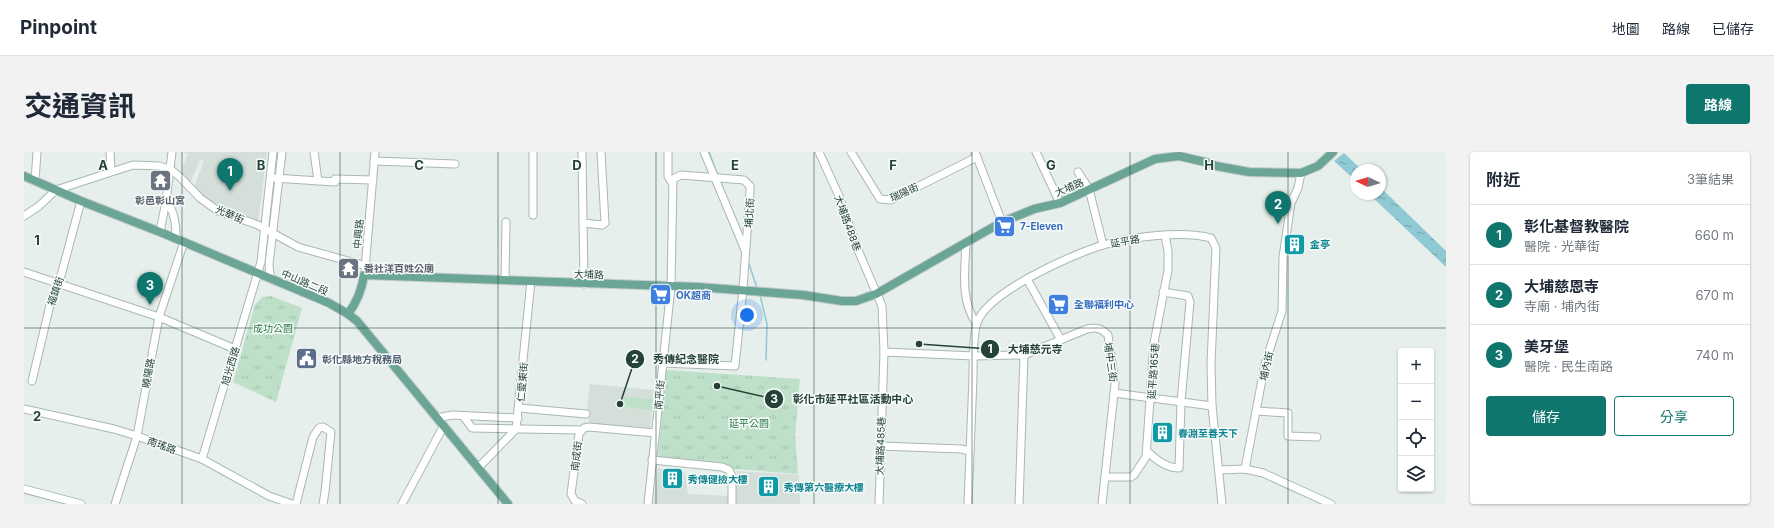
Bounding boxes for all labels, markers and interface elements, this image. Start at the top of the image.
text: Pinpoint [20,16,97,39]
text: 地圖 [1612,20,1640,37]
text: 路線 [1662,20,1690,37]
text: 已儲存 [1712,20,1754,37]
button: 路線 [1686,84,1750,124]
text: 交通資訊 [24,89,136,123]
text: A [98,157,108,173]
text: B [257,157,266,173]
text: C [414,157,424,173]
text: D [572,157,582,173]
text: E [731,157,739,173]
text: F [889,157,897,173]
text: G [1046,157,1056,173]
text: H [1204,157,1214,173]
pin: 1 [217,158,243,191]
north arrow [1350,164,1386,200]
temple icon: 彰邑彰山宮 [147,167,173,193]
text: 附近 [1486,170,1520,190]
text: 3筆結果 [1687,171,1734,187]
street label: 大埔路 [1053,176,1085,198]
street label: 瑞陽街 [888,180,920,204]
pin: 2 [1265,191,1291,224]
street label: 大埔路488巷 [832,193,864,253]
place label: 彰邑彰山宮 [135,194,185,206]
street label: 埔北街 [742,198,756,228]
street label: 光華街 [214,203,246,225]
supermarket icon: 7-Eleven [992,213,1018,239]
text: 彰化基督教醫院 [1524,217,1629,236]
street label: 中興路 [351,219,365,249]
place label: 7-Eleven [1020,220,1063,232]
text: 1 [1496,227,1502,243]
text: 660 m [1695,227,1734,243]
building icon: 金亭 [1281,231,1307,257]
text: 1 [34,232,40,248]
street label: 延平路 [1109,232,1141,250]
place label: 金亭 [1309,238,1330,250]
text: 醫院 · 光華街 [1524,238,1600,254]
temple icon: 番社洋百姓公廟 [336,255,362,281]
place label: 番社洋百姓公廟 [364,262,434,274]
street label: 中山路二段 [280,267,330,297]
street label: 大埔路 [574,267,604,281]
pin: 3 [137,272,163,305]
street label: 福鎮街 [44,275,66,307]
text: 大埔慈恩寺 [1524,277,1599,296]
supermarket icon: OK超商 [647,282,673,308]
text: 2 [1495,287,1503,303]
text: 670 m [1696,287,1734,303]
place label: OK超商 [676,289,711,301]
supermarket icon: 全聯福利中心 [1046,291,1072,317]
place label: 全聯福利中心 [1074,298,1134,310]
text: 寺廟 · 埔內街 [1524,298,1600,314]
your location [737,305,757,325]
park label: 成功公園 [253,322,293,334]
text: 美牙堡 [1524,337,1569,356]
callout: 大埔慈元寺 [980,338,1071,361]
text: 1 [987,341,993,356]
street label: 埔中三街 [1102,341,1120,383]
text: 大埔慈元寺 [1008,342,1063,356]
street label: 延平路165巷 [1145,342,1161,400]
street label: 旭光西路 [218,345,242,387]
public building icon: 彰化縣地方稅務局 [293,346,319,372]
text: 3 [1495,347,1503,363]
text: 740 m [1696,347,1734,363]
callout: 秀傳紀念醫院 [625,348,727,371]
map controls [1398,348,1434,492]
button: + [1398,348,1434,384]
street label: 埔內街 [1257,350,1275,382]
text: 2 [631,351,639,366]
text: 秀傳紀念醫院 [653,352,719,366]
place label: 彰化縣地方稅務局 [322,353,402,365]
street label: 曉陽路 [139,357,157,389]
text: 醫院 · 民生南路 [1524,358,1613,374]
street label: 仁愛東街 [514,362,530,402]
street label: 南平街 [652,380,666,410]
button: − [1398,384,1434,420]
callout: 彰化市延平社區活動中心 [764,387,921,410]
text: 3 [770,391,778,406]
text: 彰化市延平社區活動中心 [793,392,914,406]
button: 儲存 [1486,396,1606,436]
button: 分享 [1614,396,1734,436]
text: 2 [33,408,41,424]
street label: 大埔路485巷 [873,416,887,476]
park label: 延平公園 [729,417,769,429]
building icon: 春淵至善天下 [1150,420,1176,446]
button: locate [1398,420,1434,456]
place label: 春淵至善天下 [1178,427,1238,439]
street label: 南瑤路 [146,434,178,456]
street label: 南成街 [568,440,584,472]
button: layers [1398,456,1434,492]
building icon: 秀傳健撿大樓 [660,466,686,492]
place label: 秀傳健撿大樓 [688,473,748,485]
building icon: 秀傳第六醫療大樓 [755,474,781,500]
place label: 秀傳第六醫療大樓 [784,481,864,493]

